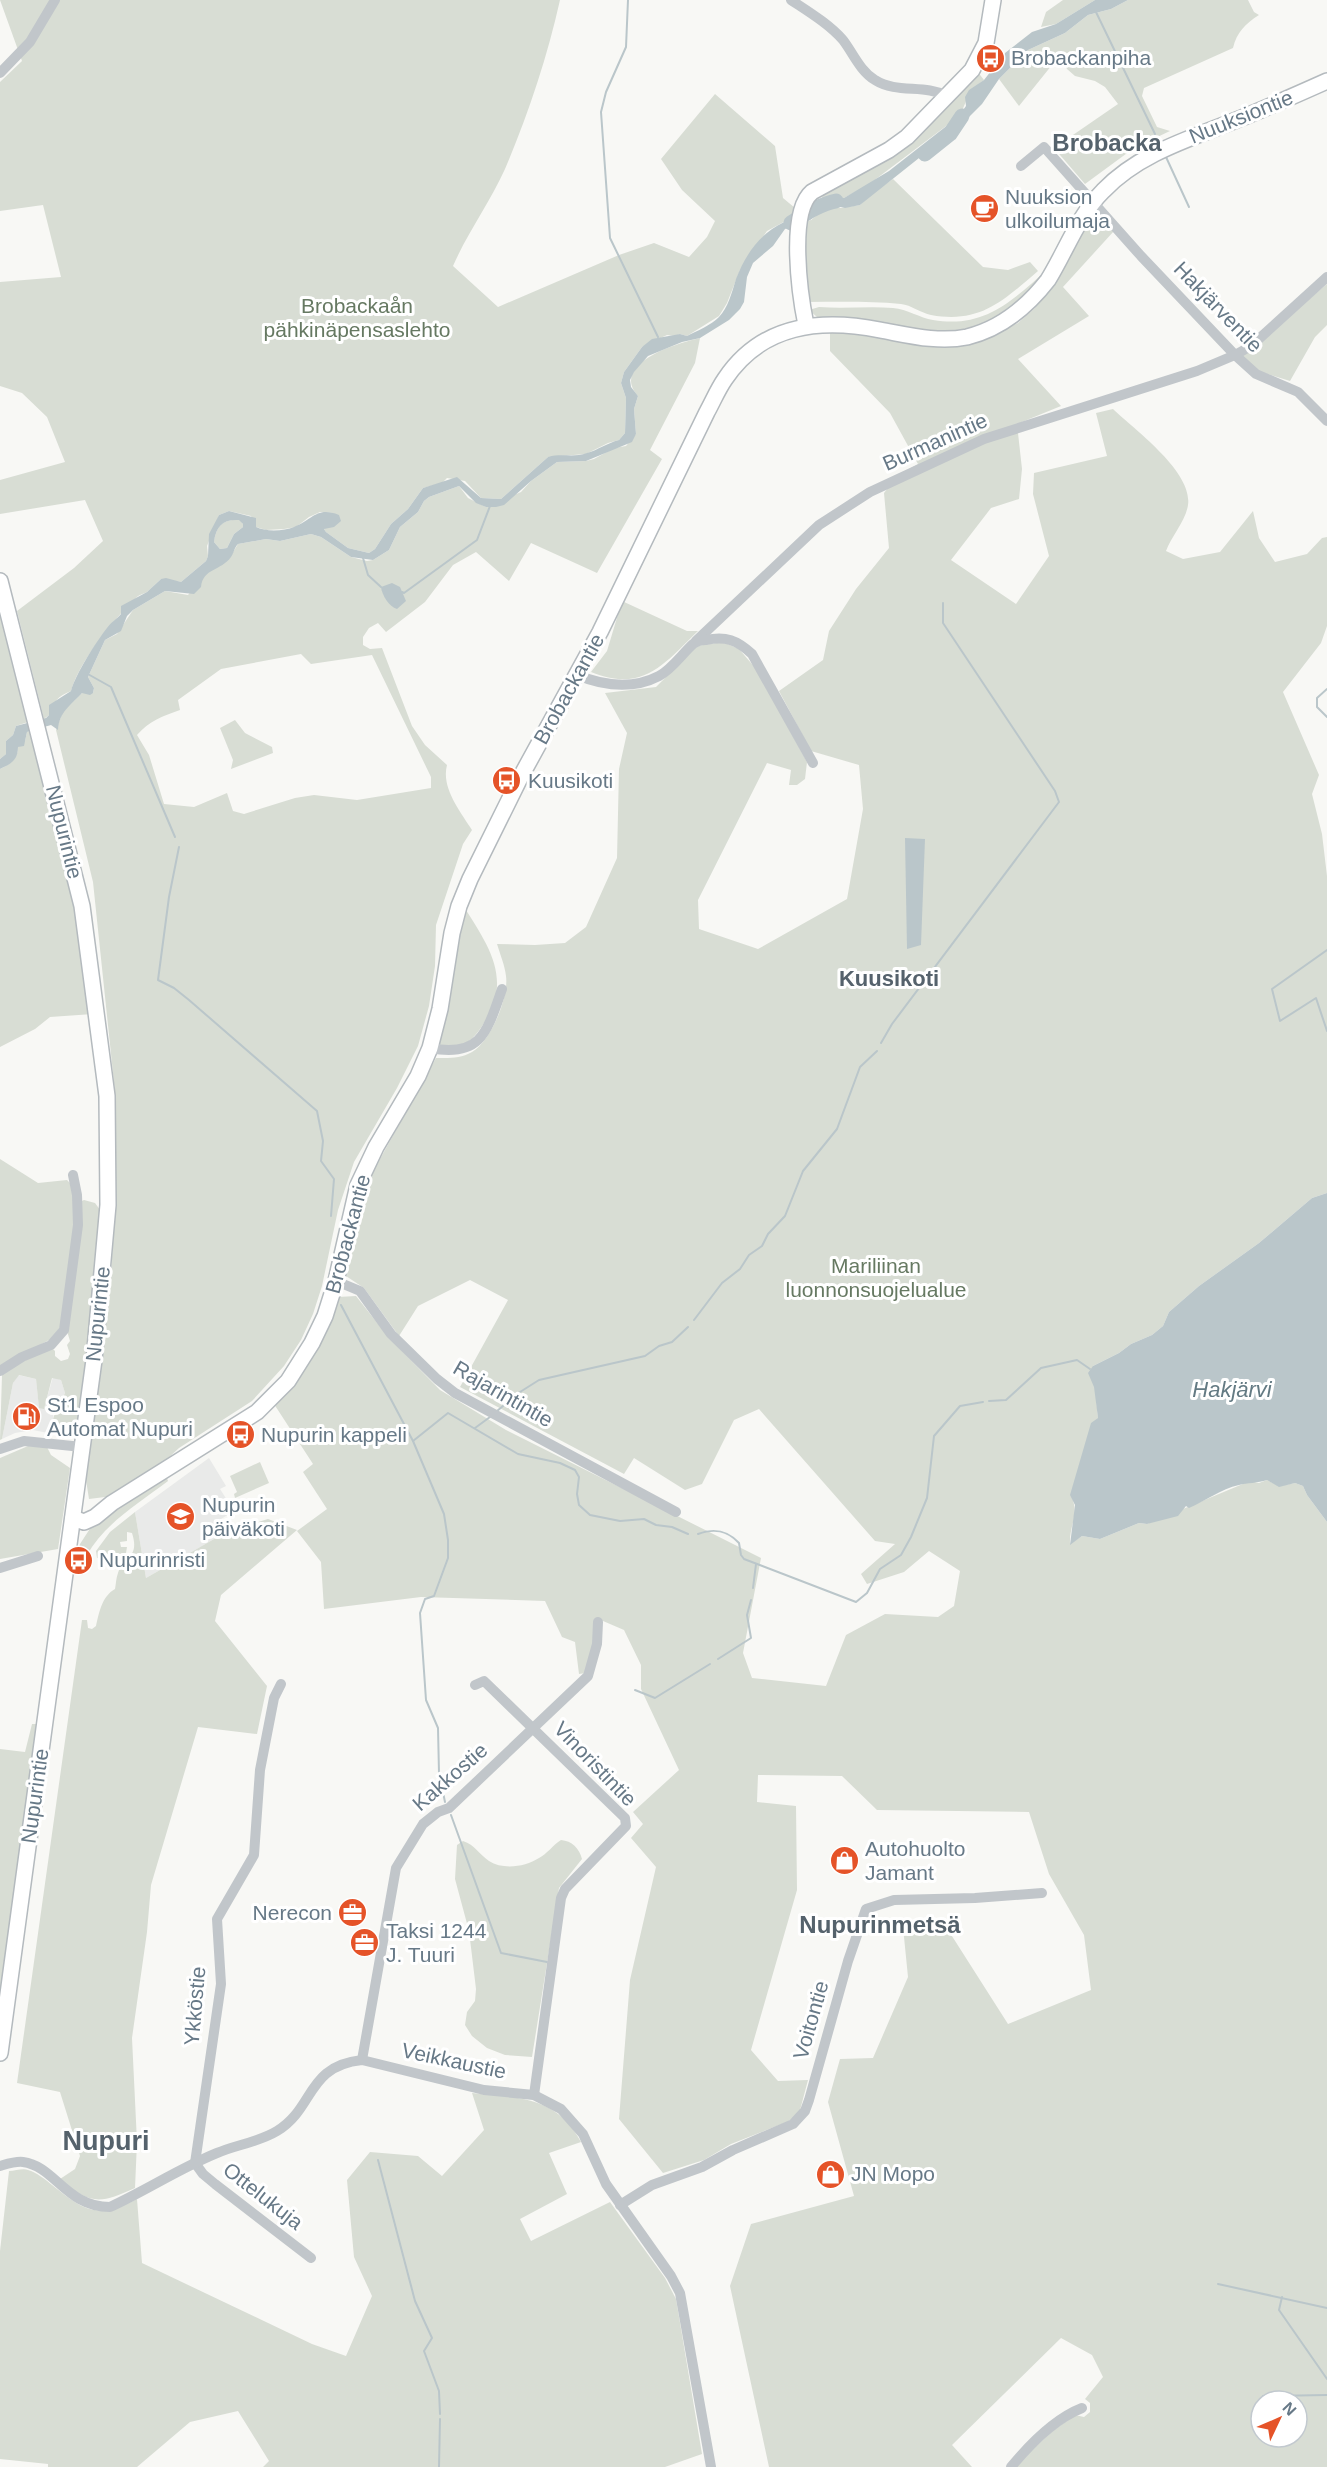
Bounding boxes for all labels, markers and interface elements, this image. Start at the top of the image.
bus stop icon: Brobackanpiha [974,42,1006,74]
place label: Brobackanpiha [1011,46,1151,69]
street label: Nuuksiontie [1186,85,1296,148]
district label: Brobacka [1052,129,1162,156]
place label: Nuuksion ulkoilumaja [1005,185,1110,232]
cafe icon: Nuuksion ulkoilumaja [968,193,1000,225]
street label: Hakjärventie [1170,257,1267,357]
park label: Brobackaån pähkinäpensaslehto [264,294,450,341]
street label: Burmanintie [879,408,991,475]
street label: Brobackantie [529,630,608,748]
bus stop icon: Kuusikoti [491,765,523,797]
place label: Kuusikoti [528,769,613,792]
street label: Nupurintie [42,783,87,881]
district label: Kuusikoti [839,966,939,991]
street label: Brobackantie [321,1172,374,1296]
park label: Mariliinan luonnonsuojelualue [786,1254,967,1301]
street label: Nupurintie [81,1265,114,1363]
street label: Rajarintintie [449,1356,557,1431]
water label: Hakjärvi [1192,1377,1273,1402]
place label: St1 Espoo Automat Nupuri [47,1393,193,1440]
fuel station icon: St1 Espoo Automat Nupuri [10,1401,42,1433]
bus stop icon: Nupurin kappeli [224,1419,256,1451]
place label: Nupurin kappeli [261,1423,407,1446]
place label: Nupurin päiväkoti [202,1493,285,1540]
school or university icon: Nupurin päiväkoti [165,1501,197,1533]
bus stop icon: Nupurinristi [62,1544,94,1576]
place label: Nupurinristi [99,1548,205,1571]
street label: Vinoristintie [550,1717,641,1811]
street label: Kakkostie [408,1738,492,1815]
street label: Nupurintie [16,1747,53,1845]
place label: Autohuolto Jamant [865,1837,965,1884]
shop icon: Autohuolto Jamant [828,1845,860,1877]
office icon: Nerecon [337,1897,369,1929]
place label: Nerecon [253,1901,332,1924]
district label: Nupurinmetsä [799,1911,961,1938]
place label: Taksi 1244 J. Tuuri [386,1919,487,1966]
office icon: Taksi 1244 J. Tuuri [349,1927,381,1959]
street label: Ykköstie [180,1965,209,2046]
street label: Voitontie [788,1978,833,2062]
street label: Veikkaustie [400,2038,508,2083]
district label: Nupuri [63,2126,150,2156]
street label: Ottelukuja [219,2157,308,2234]
shop icon: JN Mopo [814,2158,846,2190]
place label: JN Mopo [851,2162,935,2185]
north arrow [1249,2389,1309,2449]
text: N [1279,2399,1300,2419]

